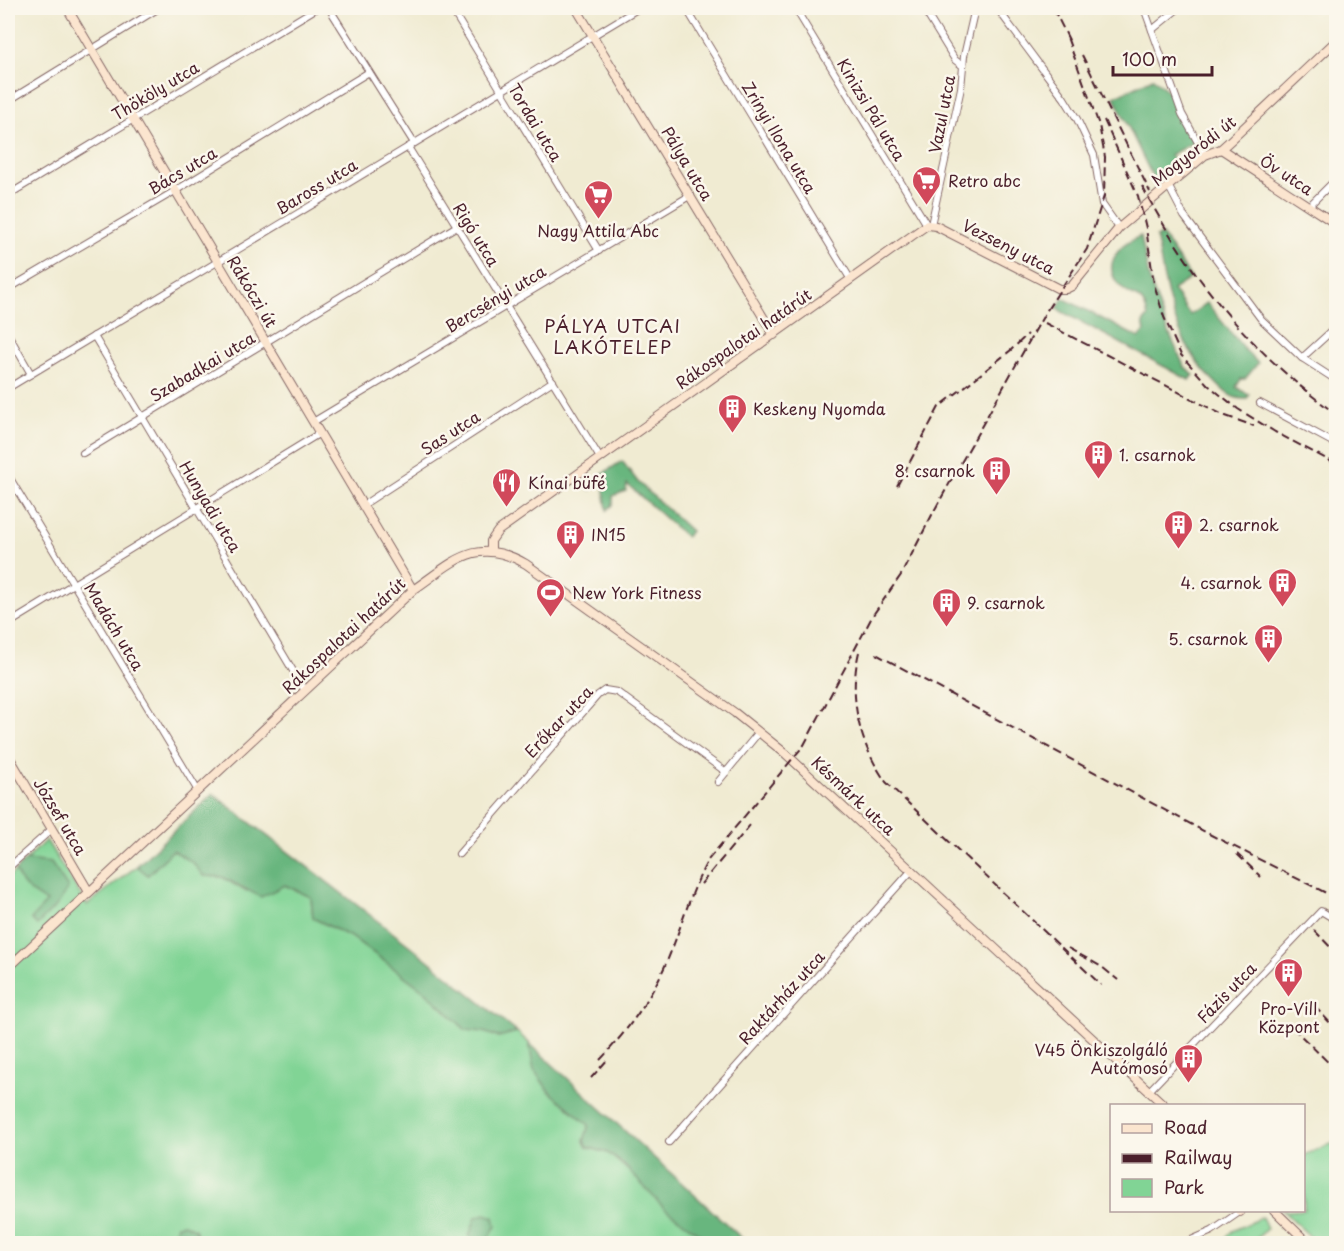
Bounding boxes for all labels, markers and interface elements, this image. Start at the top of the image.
scale bar [1113,39,1212,77]
text: 100 m [1122,45,1177,72]
street label: Kinizsi Pál utca [832,53,912,165]
street label: Thököly utca [107,54,203,126]
street label: Vazul utca [922,73,960,155]
street label: Zrínyi Ilona utca [737,76,823,198]
street label: Tordai utca [503,78,569,166]
street label: Mogyoródi út [1145,109,1241,191]
street label: Pálya utca [656,121,720,205]
street label: Bács utca [143,140,221,200]
street label: Öv utca [1256,148,1318,200]
street label: Baross utca [271,152,361,220]
supermarket icon: Retro abc [911,164,943,206]
place label: Retro abc [948,168,1021,192]
supermarket icon: Nagy Attila Abc [582,178,614,220]
street label: Rigó utca [448,197,506,271]
street label: Vezseny utca [959,212,1059,280]
place label: Nagy Attila Abc [537,218,659,242]
street label: Rákóczi út [222,250,284,332]
street label: Bercsényi utca [440,258,550,338]
street label: Rákospalotai határút [670,282,816,394]
district label: PÁLYA UTCAI LAKÓTELEP [544,312,682,360]
street label: Szabadkai utca [145,325,259,407]
building icon: Keskeny Nyomda [716,392,748,434]
place label: Keskeny Nyomda [753,396,886,420]
street label: Sas utca [416,404,484,460]
building icon: 1. csarnok [1082,438,1114,480]
place label: 1. csarnok [1119,442,1196,466]
building icon: 8. csarnok [980,454,1012,496]
street label: Hunyadi utca [174,456,248,556]
place label: 8. csarnok [895,458,975,482]
restaurant icon: Kínai büfé [491,466,523,508]
place label: Kínai büfé [528,470,606,494]
building icon: 2. csarnok [1162,508,1194,550]
place label: 2. csarnok [1199,512,1279,536]
building icon: IN15 [554,518,586,560]
place label: IN15 [591,522,626,546]
building icon: 4. csarnok [1267,566,1299,608]
place label: 4. csarnok [1181,570,1262,594]
street label: Rákospalotai határút [276,571,410,699]
sports icon: New York Fitness [535,576,567,618]
street label: Madách utca [79,577,151,675]
place label: New York Fitness [572,580,702,604]
building icon: 9. csarnok [930,586,962,628]
place label: 9. csarnok [967,590,1045,614]
building icon: 5. csarnok [1253,622,1285,664]
place label: 5. csarnok [1168,626,1248,650]
street label: Erőkar utca [518,680,598,762]
street label: Késmárk utca [807,750,901,840]
street label: József utca [29,773,94,859]
street label: Raktárház utca [732,945,830,1049]
street label: Fázis utca [1191,956,1261,1028]
building icon: Pro-Vill Központ [1273,956,1305,998]
place label: Pro-Vill Központ [1259,996,1320,1038]
place label: V45 Önkiszolgáló Autómosó [1035,1037,1168,1079]
building icon: V45 Önkiszolgáló Autómosó [1173,1042,1205,1084]
legend [1110,1104,1305,1212]
text: Road [1164,1113,1208,1140]
text: Railway [1164,1143,1232,1170]
text: Park [1164,1173,1204,1200]

